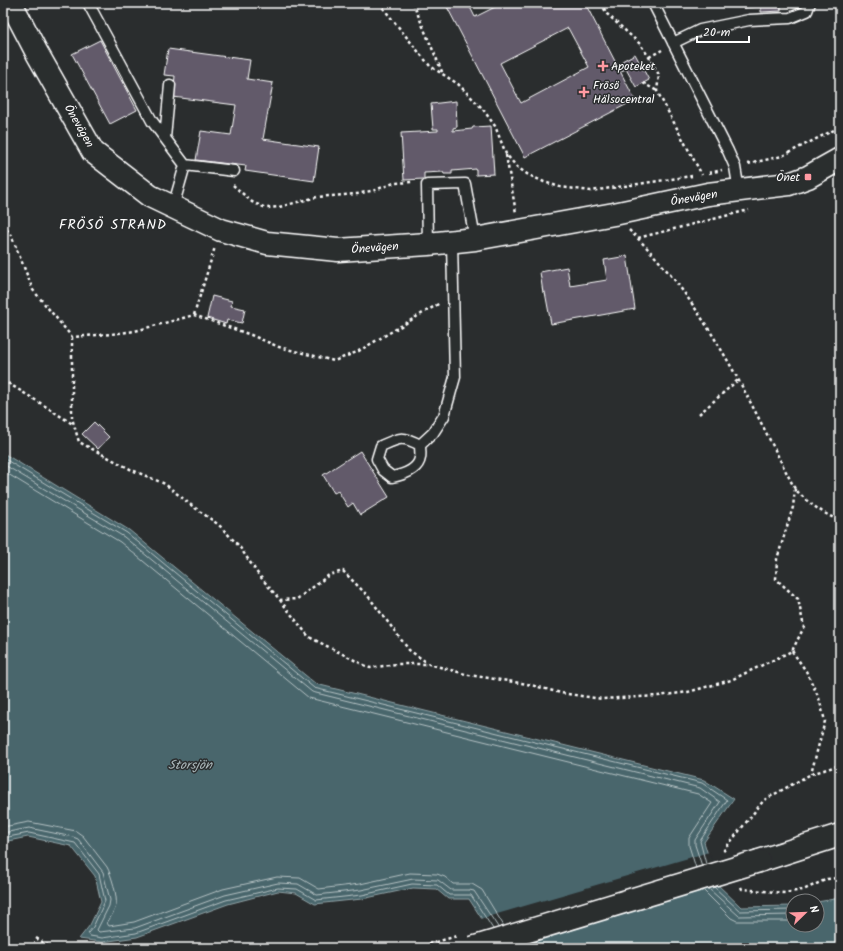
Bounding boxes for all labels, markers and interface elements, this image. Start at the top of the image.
scale bar [697,18,749,44]
text: 20 m [703,23,731,42]
place label: Apoteket [611,57,656,76]
marker: Apoteket [598,61,608,71]
place label: Frösö Hälsocentral [593,76,655,109]
marker: Frösö Hälsocentral [578,86,590,98]
street label: Önevägen [59,101,99,151]
place label: Önet [776,168,800,187]
marker: Önet [803,172,813,182]
street label: Önevägen [669,185,719,211]
district label: FRÖSÖ STRAND [59,214,167,236]
street label: Önevägen [351,237,399,259]
water label: Storsjön [168,755,213,776]
north arrow [785,893,825,933]
text: N [804,903,823,916]

